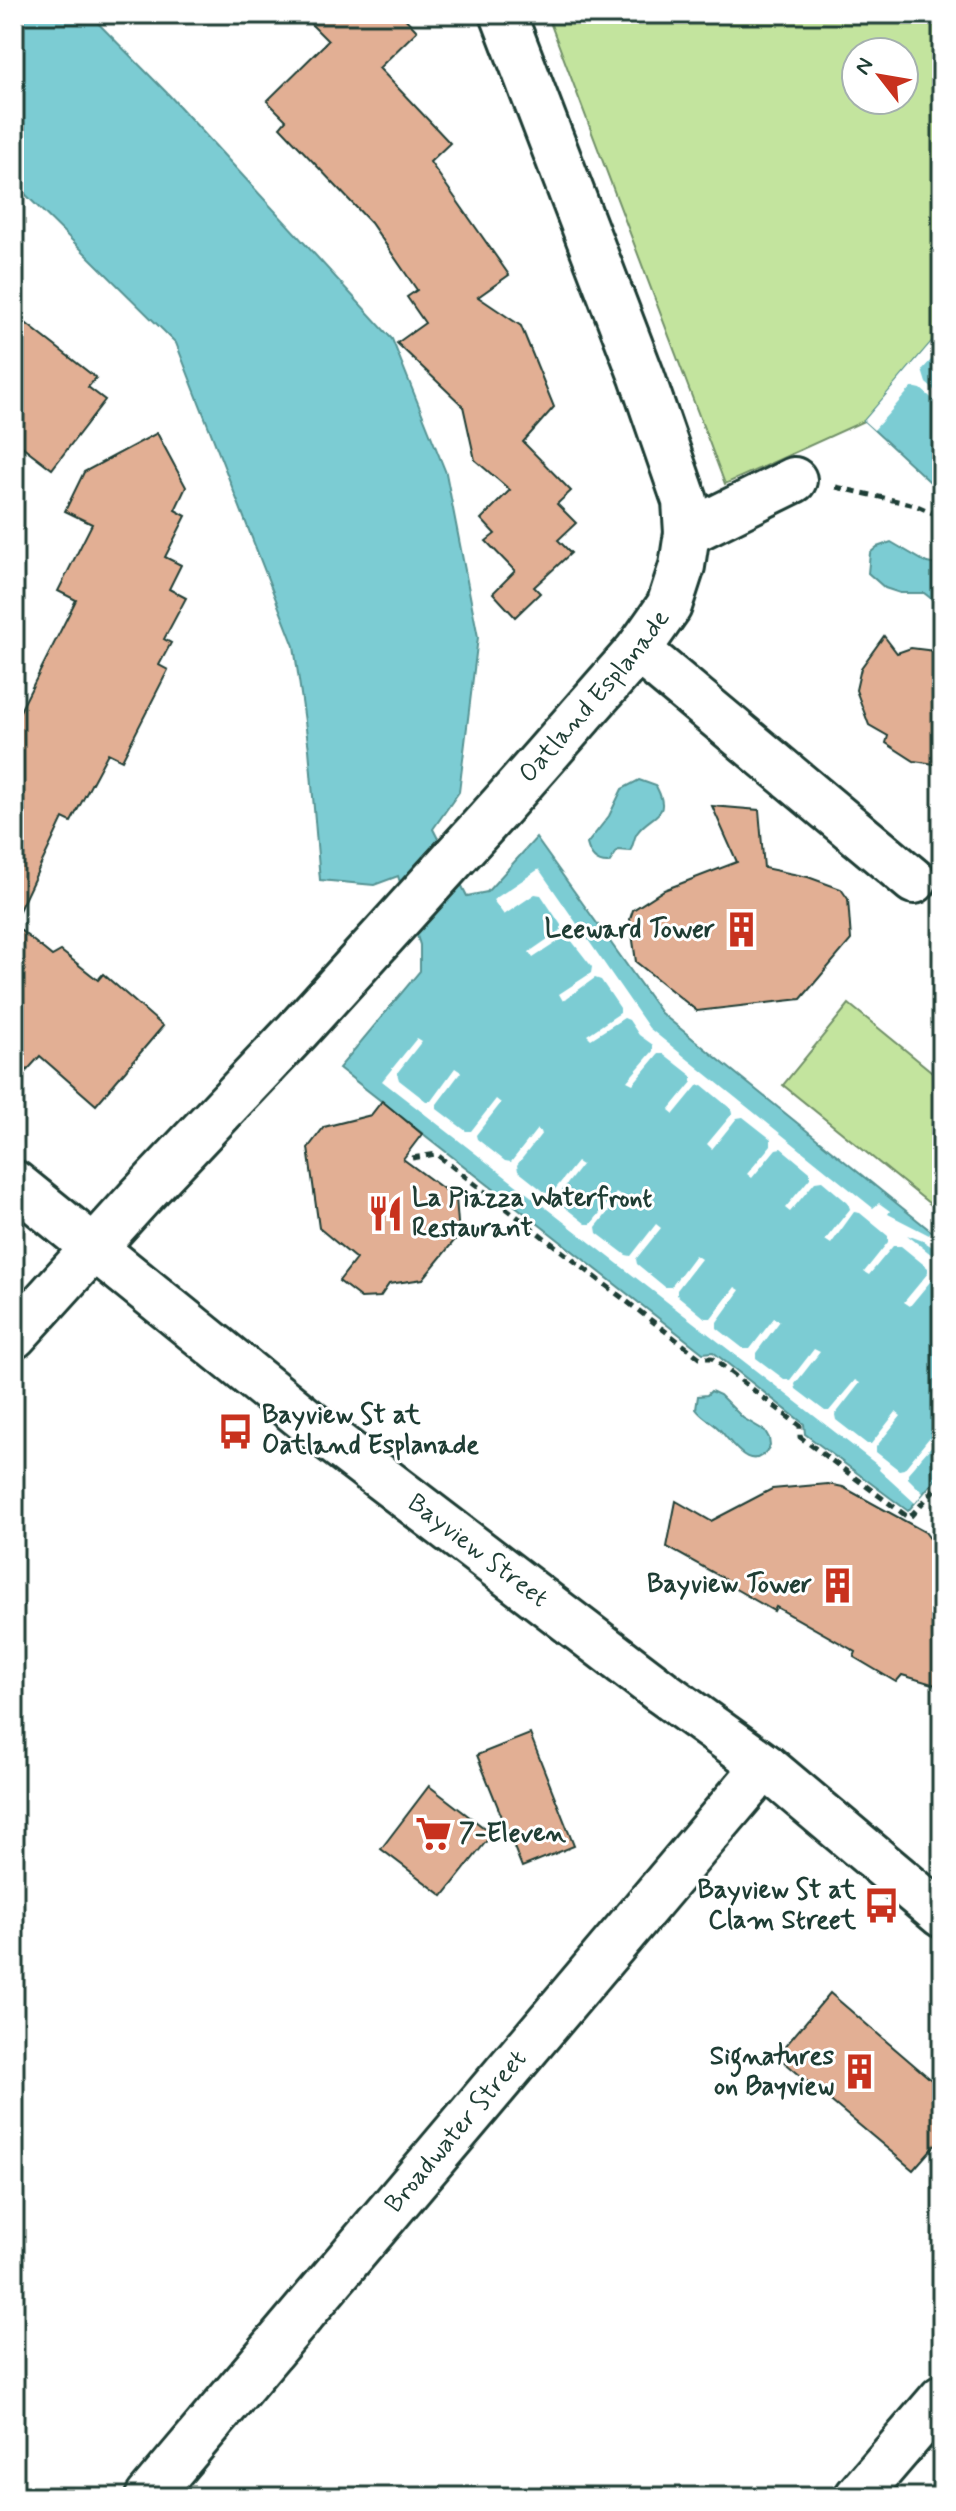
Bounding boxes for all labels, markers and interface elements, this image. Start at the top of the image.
north arrow [840,36,920,116]
text: N [849,53,880,80]
street label: Oatland Esplanade [512,603,678,791]
building icon: Leeward Tower [722,911,760,949]
place label: Leeward Tower [545,913,715,947]
place label: La Piazza Waterfront Restaurant [412,1182,653,1246]
restaurant icon: La Piazza Waterfront Restaurant [367,1195,405,1233]
place label: Bayview St at Oatland Esplanade [262,1399,479,1463]
bus stop icon: Bayview St at Oatland Esplanade [217,1412,255,1450]
street label: Bayview Street [400,1487,555,1616]
building icon: Bayview Tower [819,1566,857,1604]
place label: Bayview Tower [647,1568,812,1602]
supermarket icon: 7-Eleven [414,1815,452,1853]
place label: 7-Eleven [459,1817,566,1851]
place label: Bayview St at Clam Street [698,1874,857,1938]
bus stop icon: Bayview St at Clam Street [863,1887,901,1925]
place label: Signatures on Bayview [710,2040,834,2104]
street label: Broadwater Street [378,2043,535,2220]
building icon: Signatures on Bayview [841,2053,879,2091]

